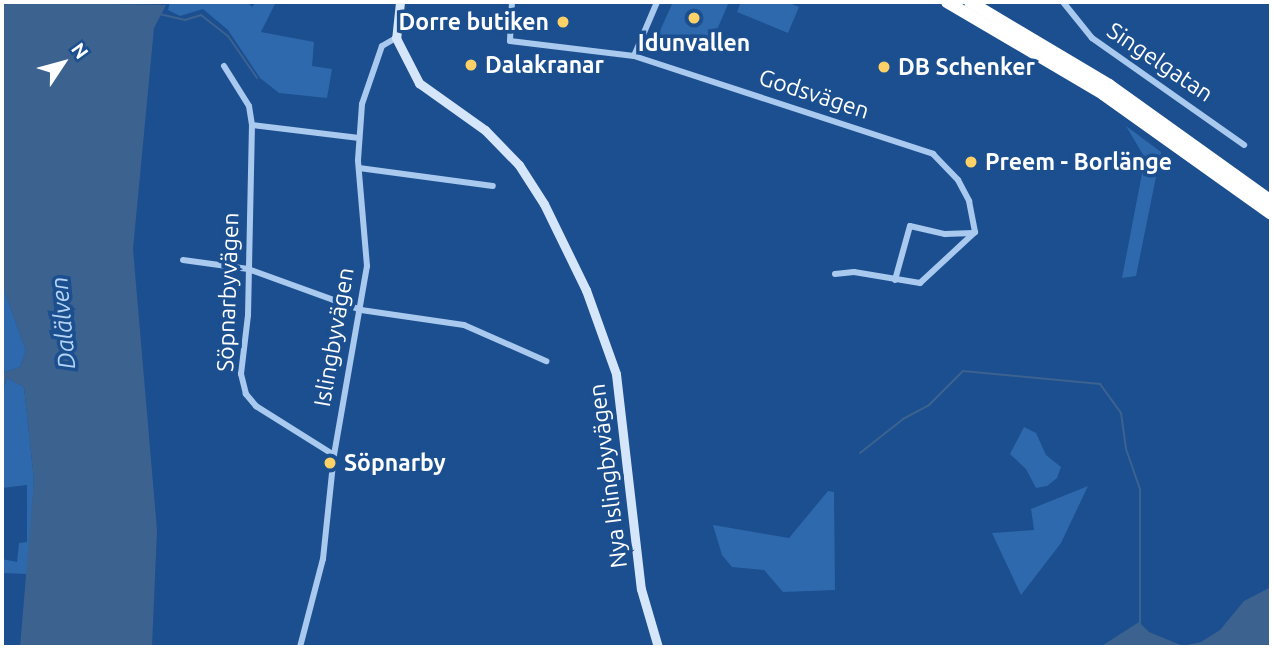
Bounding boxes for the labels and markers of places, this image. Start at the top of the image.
place label: Dorre butiken [399,8,549,36]
marker: Idunvallen [686,10,702,26]
marker: Dorre butiken [555,14,571,30]
place label: Idunvallen [638,29,750,57]
place label: Dalakranar [485,51,604,79]
place label: DB Schenker [898,53,1035,81]
marker: Dalakranar [463,57,479,73]
marker: DB Schenker [876,59,892,75]
place label: Preem - Borlänge [985,148,1172,176]
marker: Preem - Borlänge [963,154,979,170]
place label: Söpnarby [344,449,446,477]
marker: Söpnarby [322,455,338,471]

